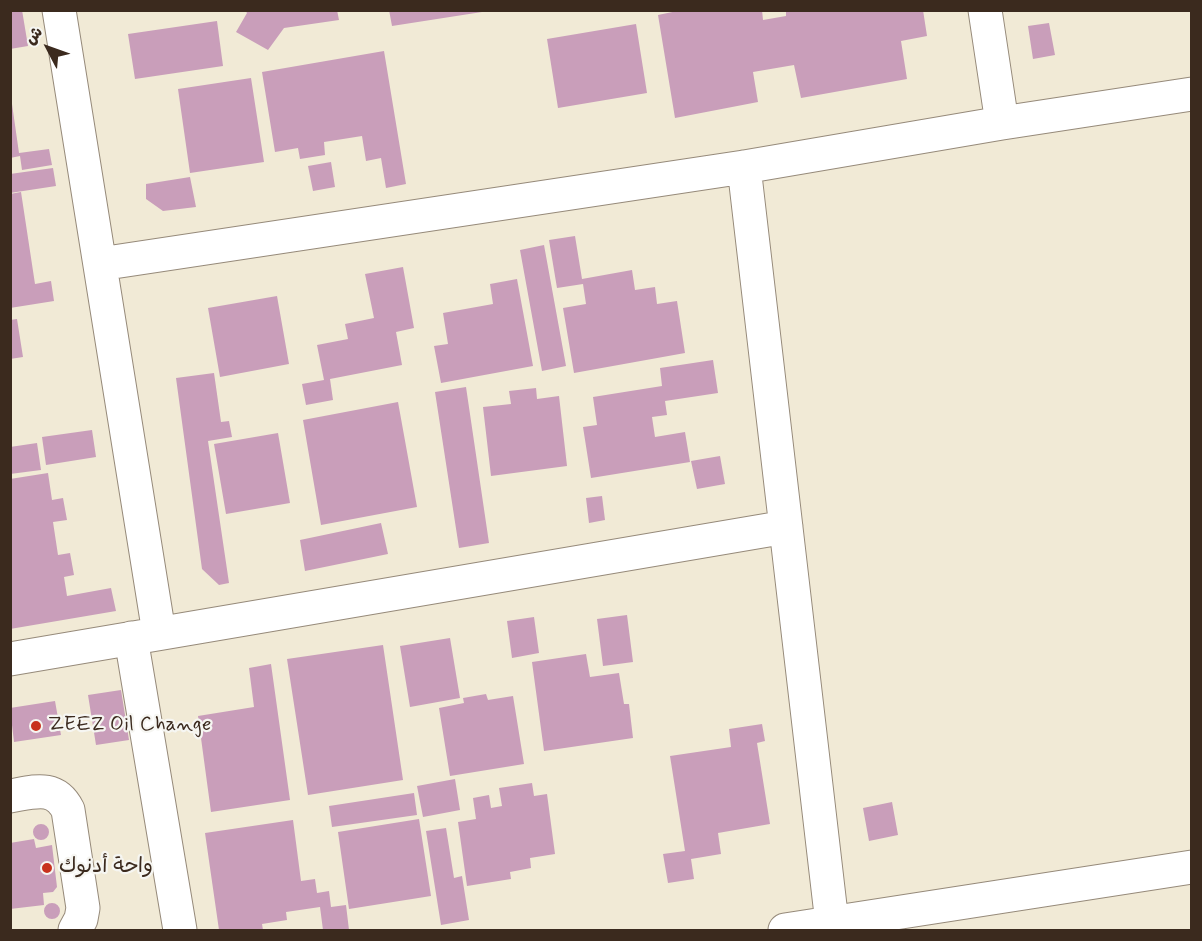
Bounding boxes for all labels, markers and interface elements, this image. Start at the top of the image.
north arrow [18,18,78,78]
text: ش [20,22,48,49]
place label: ZEEZ Oil Change [48,713,211,739]
marker: ZEEZ Oil Change [29,719,43,733]
place label: واحة أدنوك [59,855,153,881]
marker: واحة أدنوك [40,861,54,875]

